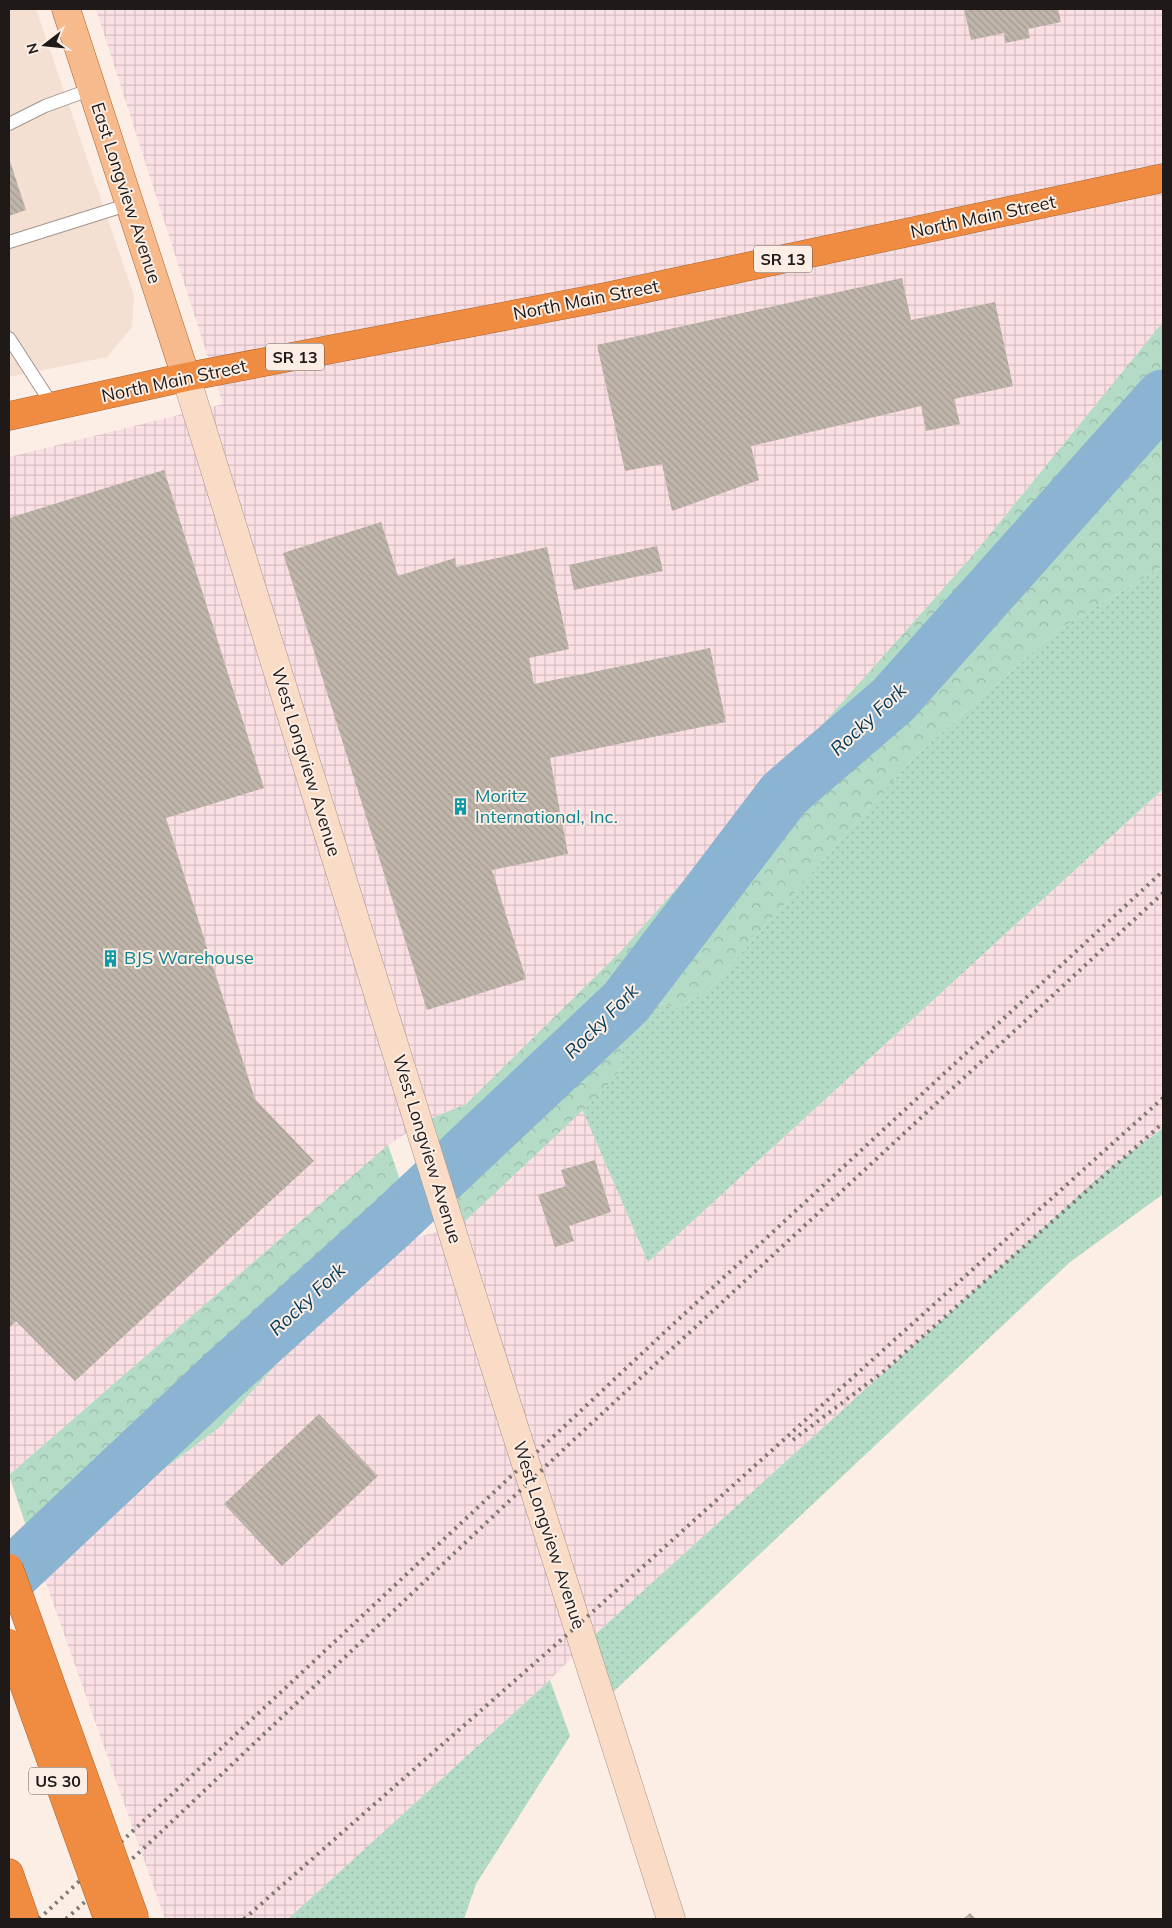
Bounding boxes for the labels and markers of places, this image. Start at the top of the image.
place label: Moritz International, Inc. [475,784,618,828]
building icon: Moritz International, Inc. [451,796,471,816]
place label: BJS Warehouse [124,946,254,969]
building icon: BJS Warehouse [100,948,120,968]

